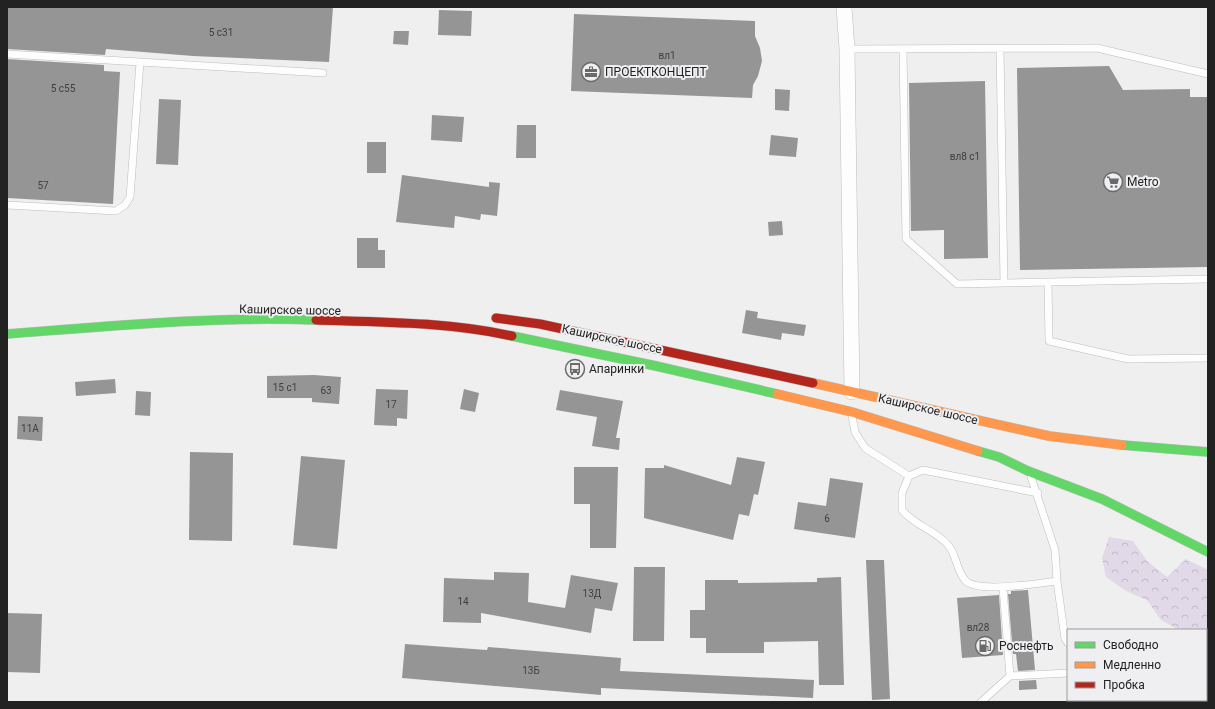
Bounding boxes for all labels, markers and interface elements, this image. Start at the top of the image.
house number: 5 с31 [209,27,233,38]
house number: вл1 [658,50,676,61]
office icon: ПРОЕКТКОНЦЕПТ [580,61,602,83]
place label: ПРОЕКТКОНЦЕПТ [605,65,707,79]
house number: 5 с55 [51,83,76,94]
house number: вл8 с1 [950,151,980,162]
supermarket icon: Metro [1102,171,1124,193]
place label: Metro [1127,175,1159,189]
house number: 57 [37,180,49,191]
street label: Каширское шоссе [239,302,341,318]
street label: Каширское шоссе [561,322,663,356]
bus stop icon: Апаринки [564,358,586,380]
place label: Апаринки [589,362,644,376]
house number: 15 с1 [273,382,297,393]
house number: 63 [320,385,332,396]
street label: Каширское шоссе [877,391,979,427]
house number: 17 [385,399,397,410]
house number: 11А [21,423,39,434]
house number: 6 [824,513,830,524]
house number: 13Д [583,588,602,599]
house number: 14 [457,596,469,607]
house number: вл28 [967,622,990,633]
legend [1067,629,1207,701]
fuel station icon: Роснефть [974,635,996,657]
text: Свободно [1103,638,1159,652]
place label: Роснефть [999,639,1053,653]
text: Медленно [1103,658,1161,672]
house number: 13Б [522,665,540,676]
text: Пробка [1103,678,1145,692]

